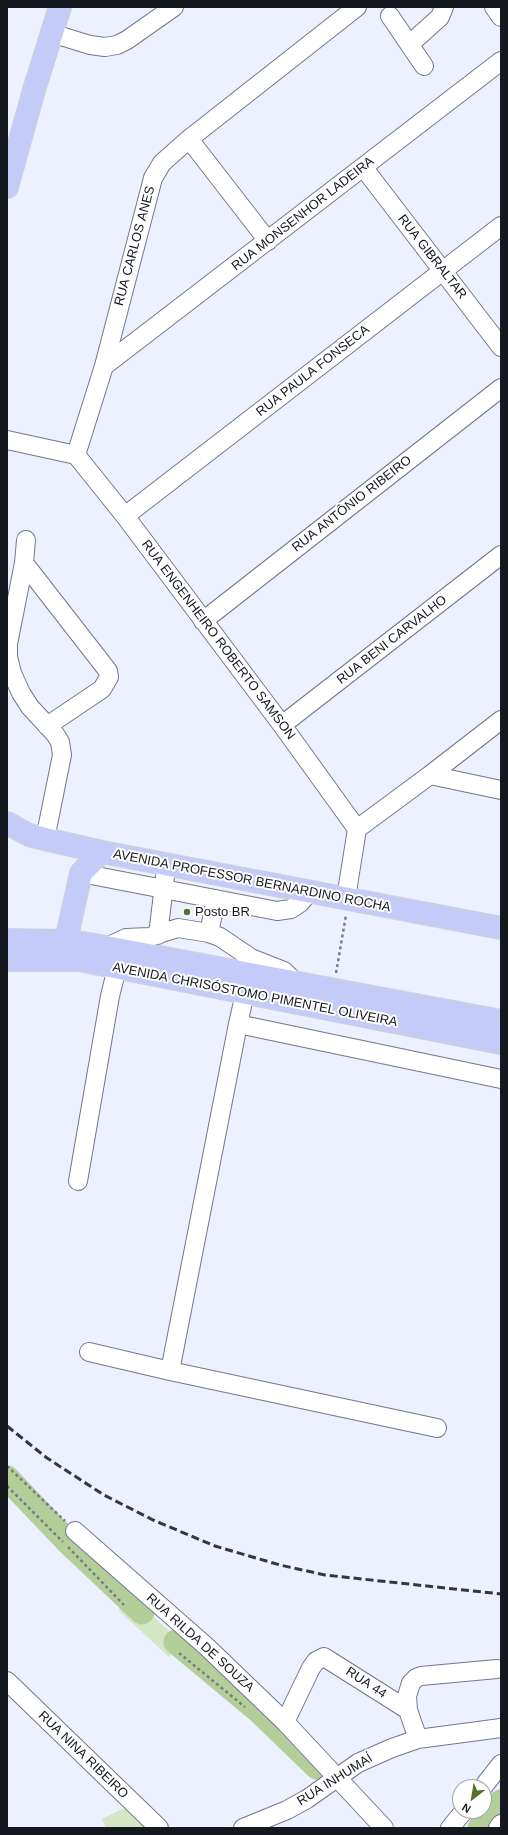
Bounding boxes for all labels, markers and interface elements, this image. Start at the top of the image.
street label: RUA MONSENHOR LADEIRA [229,154,377,274]
street label: RUA CARLOS ANES [111,184,159,308]
street label: RUA GIBRALTAR [394,212,470,302]
street label: RUA PAULA FONSECA [253,322,373,420]
street label: RUA ANTÔNIO RIBEIRO [289,452,415,556]
street label: RUA ENGENHEIRO ROBERTO SAMSON [138,537,298,743]
street label: RUA BENI CARVALHO [334,592,450,688]
street label: AVENIDA PROFESSOR BERNARDINO ROCHA [112,846,392,916]
place label: Posto BR [195,904,250,920]
marker: Posto BR [182,907,192,917]
street label: AVENIDA CHRISÓSTOMO PIMENTEL OLIVEIRA [111,960,399,1030]
street label: RUA RILDA DE SOUZA [143,1591,257,1695]
street label: RUA 44 [343,1664,389,1702]
street label: RUA NINA RIBEIRO [35,1708,131,1802]
street label: RUA INHUMAÍ [294,1751,376,1809]
north arrow [452,1779,492,1819]
text: N [460,1801,473,1816]

